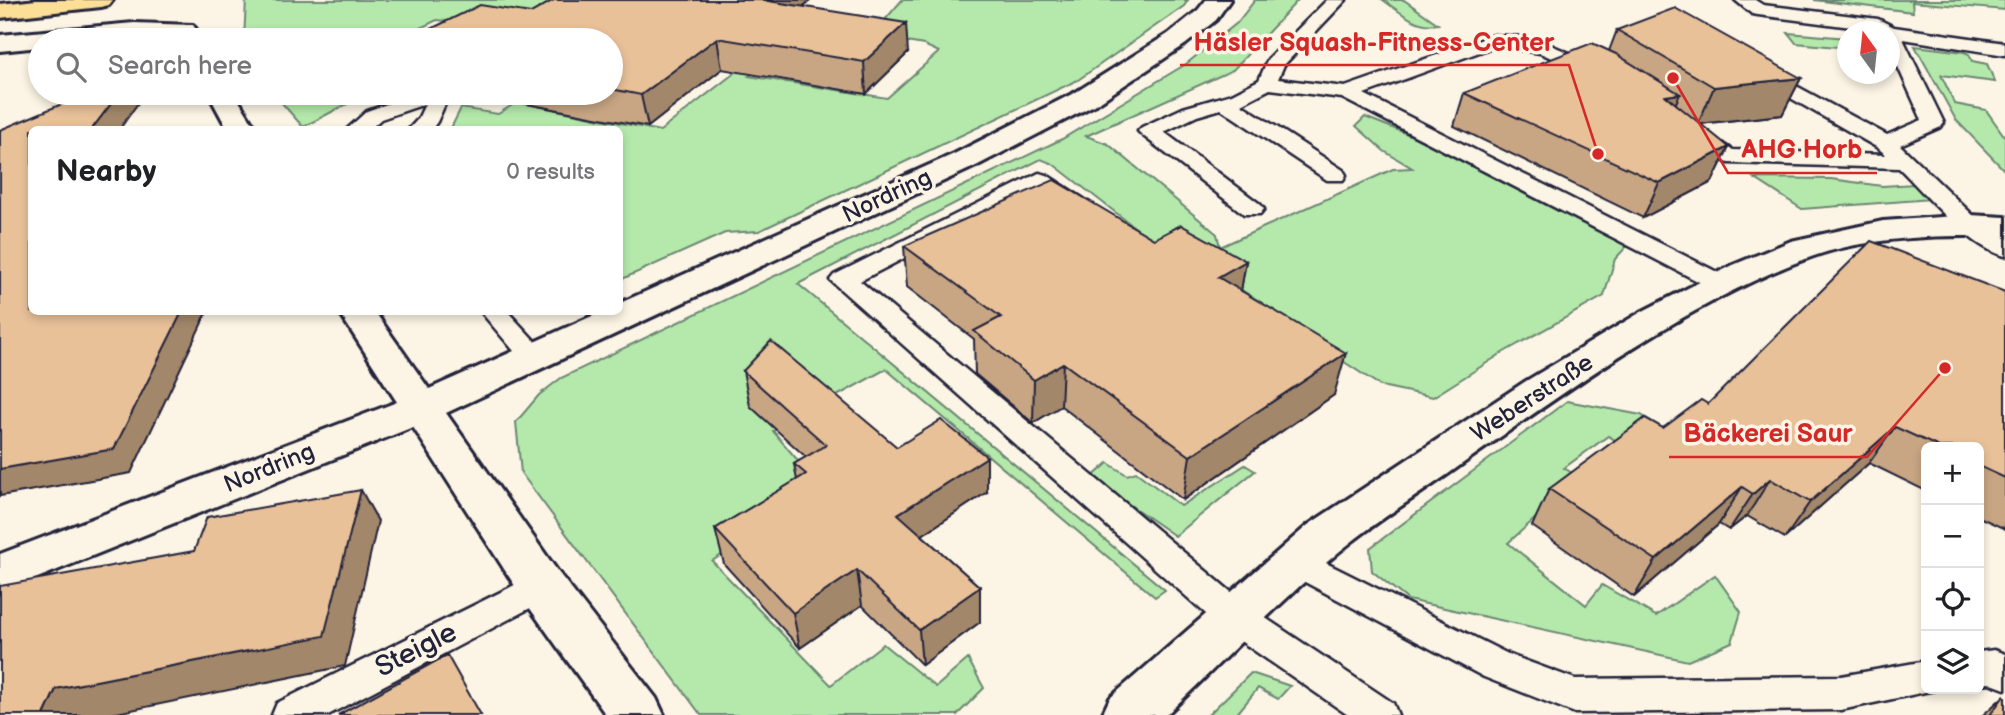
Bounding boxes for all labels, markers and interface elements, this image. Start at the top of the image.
callout: Häsler Squash-Fitness-Center [1180,18,1569,65]
north arrow [1837,21,1900,84]
search box [28,28,623,105]
text: Häsler Squash-Fitness-Center [1194,28,1555,59]
icon: search [52,48,90,86]
text: Search here [108,51,252,82]
callout: AHG Horb [1728,126,1877,173]
text: AHG Horb [1741,135,1862,166]
text: Nearby [56,154,156,190]
text: 0 results [506,158,595,186]
street label: Nordring [838,163,936,229]
street label: Weberstraße [1465,348,1599,448]
callout: Bäckerei Saur [1669,410,1867,457]
text: Bäckerei Saur [1683,419,1853,450]
street label: Nordring [219,437,319,499]
map controls [1921,442,1984,694]
button: + [1921,442,1984,505]
button: − [1921,505,1984,568]
button: locate [1921,568,1984,631]
street label: Steigle [370,616,462,684]
button: layers [1921,631,1984,694]

